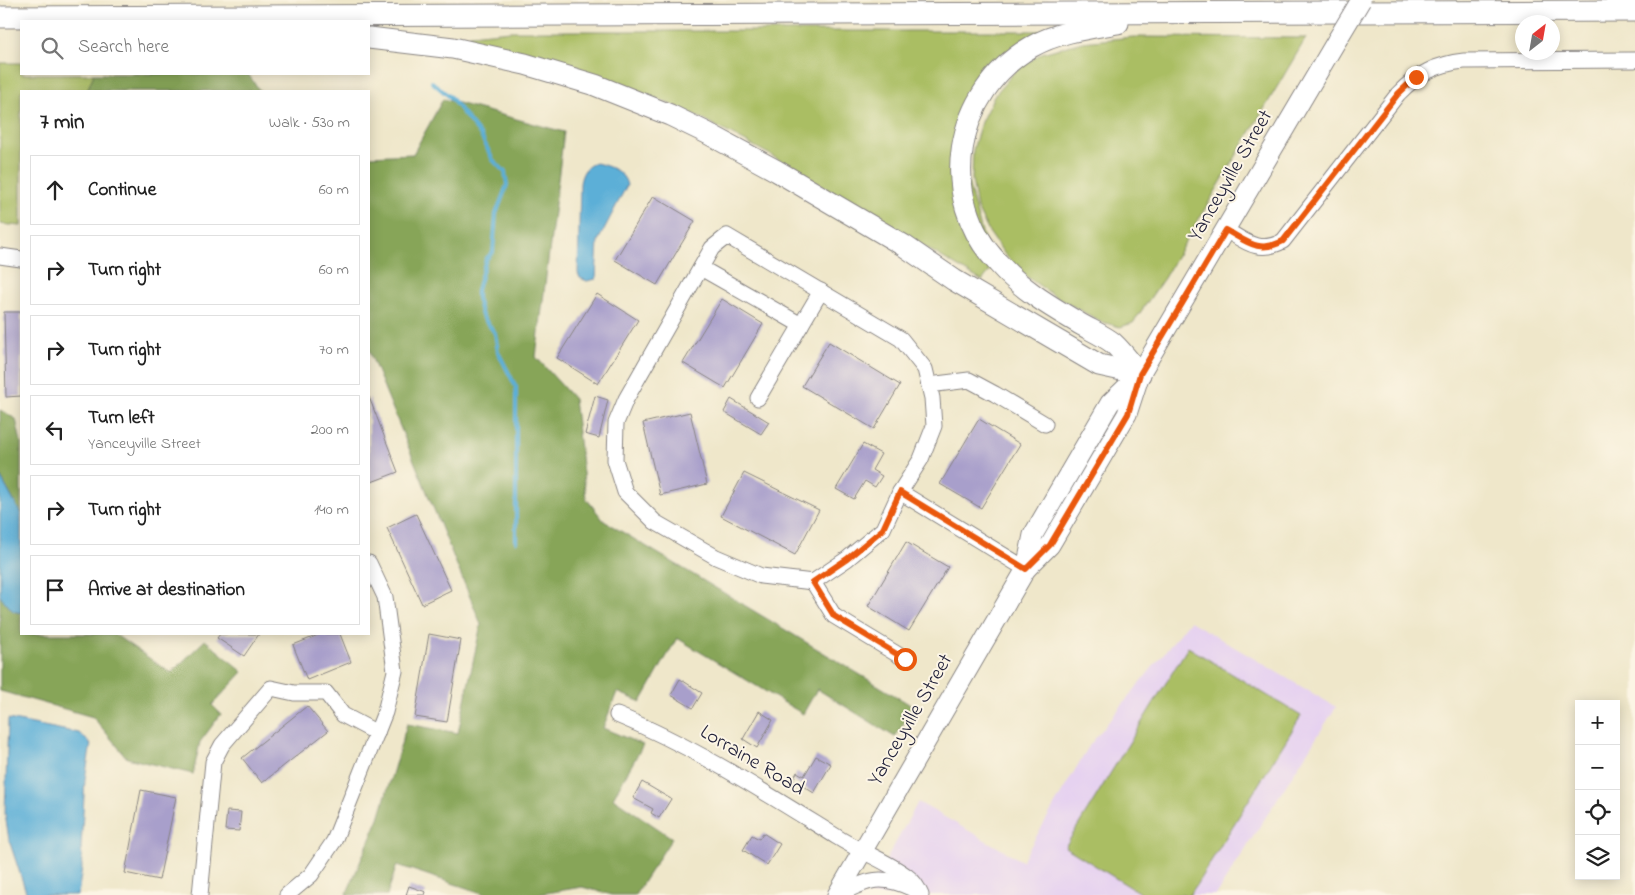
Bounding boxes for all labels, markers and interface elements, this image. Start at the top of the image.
north arrow [1515,15,1560,60]
search box [20,20,370,75]
icon: search [38,34,66,62]
text: Search here [78,34,169,61]
route end [1405,66,1428,89]
street label: Yanceyville Street [1181,104,1283,249]
text: 7 min [40,108,84,138]
text: Walk · 530 m [269,111,350,135]
icon: ahead [41,176,69,204]
text: Continue [88,177,156,204]
text: 60 m [319,178,349,202]
icon: right [41,256,69,284]
text: Turn right [88,257,161,284]
text: 60 m [319,258,349,282]
icon: right [41,336,69,364]
text: Turn right [88,337,161,364]
text: 70 m [319,338,349,362]
text: Turn left [88,405,155,432]
icon: left [41,416,69,444]
text: 200 m [311,418,349,442]
text: Yanceyville Street [88,432,201,456]
icon: right [41,496,69,524]
text: Turn right [88,497,161,524]
text: 140 m [314,498,349,522]
icon: arrive [41,576,69,604]
text: Arrive at destination [88,577,245,604]
street label: Yanceyville Street [861,648,963,793]
route start [894,648,917,671]
map controls [1575,700,1620,880]
button: + [1575,700,1620,745]
street label: Lorraine Road [694,718,810,804]
button: − [1575,745,1620,790]
button: locate [1575,790,1620,835]
button: layers [1575,835,1620,880]

